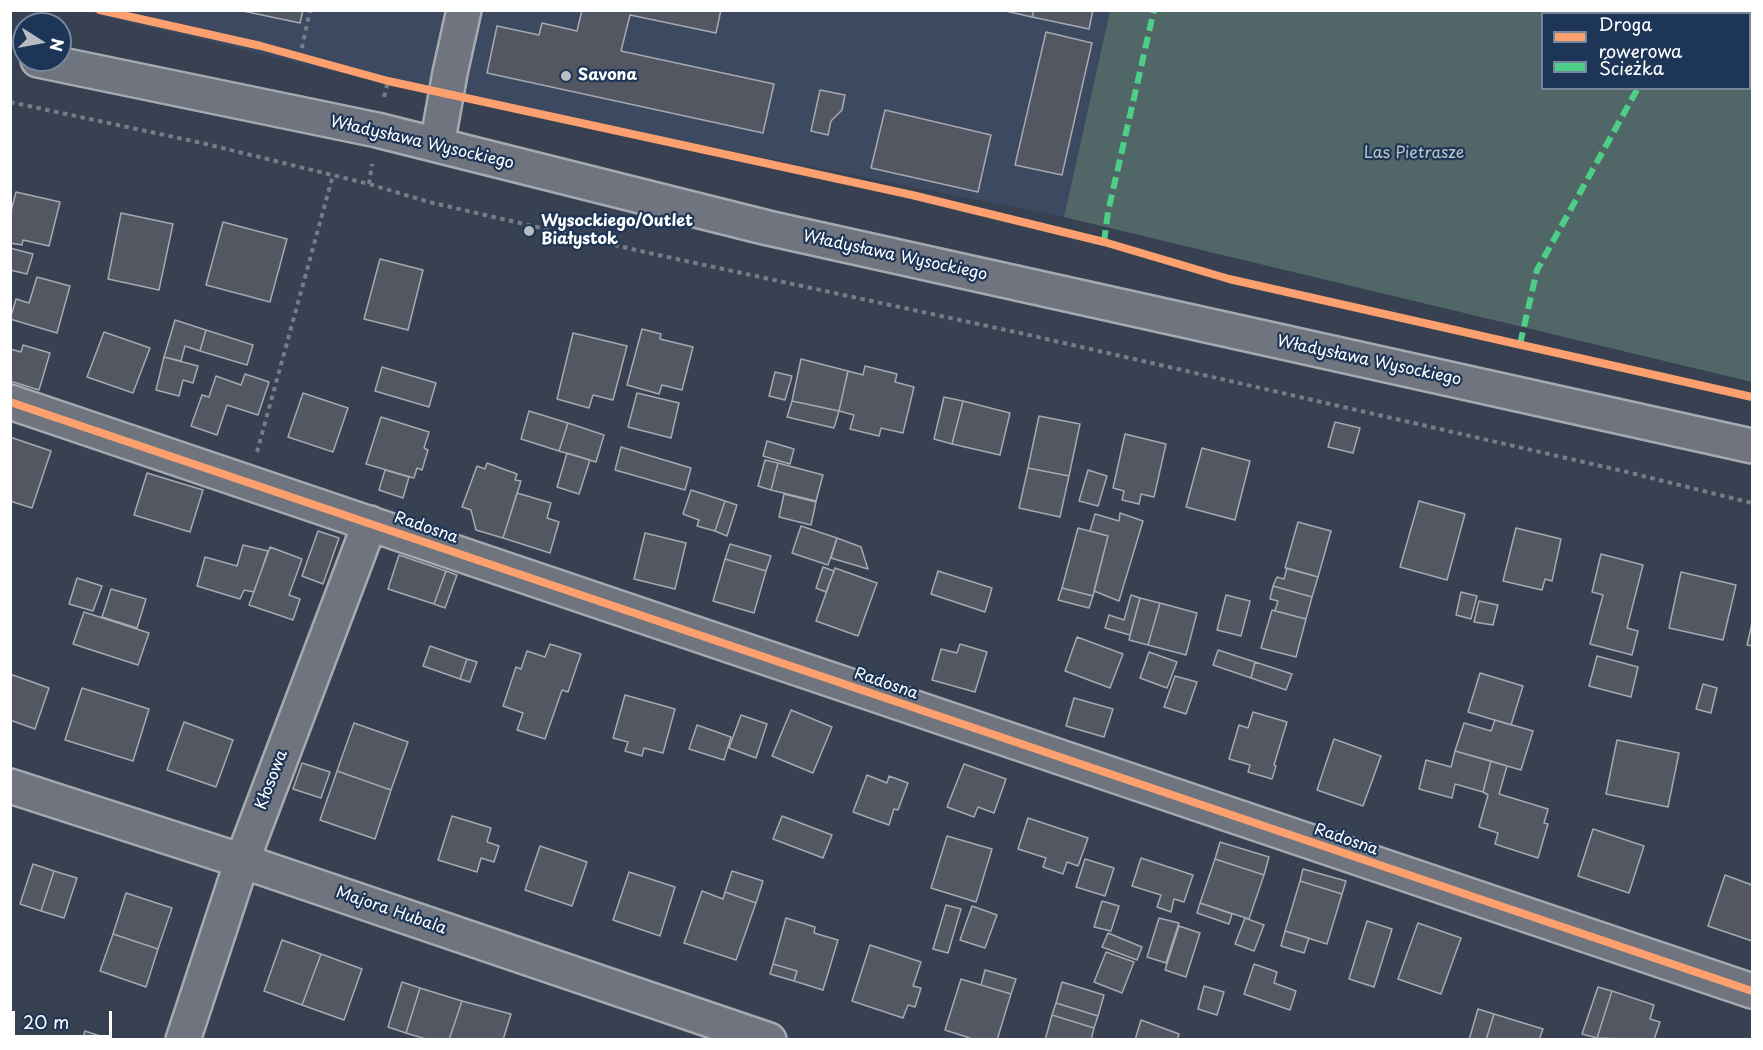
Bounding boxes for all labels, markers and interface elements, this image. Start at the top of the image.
text: Droga rowerowa [1599,10,1682,64]
north arrow [12,12,72,72]
legend [1541,12,1751,90]
text: N [45,37,71,54]
text: Ścieżka [1599,54,1664,81]
place label: Savona [578,66,637,86]
marker: Savona [559,69,573,83]
street label: Władysława Wysockiego [328,112,516,174]
park label: Las Pietrasze [1364,144,1464,164]
place label: Wysockiego/Outlet Białystok [541,212,693,250]
marker: Wysockiego/Outlet Białystok [522,224,536,238]
street label: Władysława Wysockiego [801,227,989,285]
street label: Władysława Wysockiego [1275,332,1463,390]
street label: Radosna [392,508,460,548]
street label: Radosna [852,664,920,704]
street label: Kłosowa [252,747,292,813]
street label: Radosna [1312,820,1380,860]
street label: Majora Hubala [333,883,449,939]
scale bar [15,999,116,1037]
text: 20 m [23,1008,69,1035]

